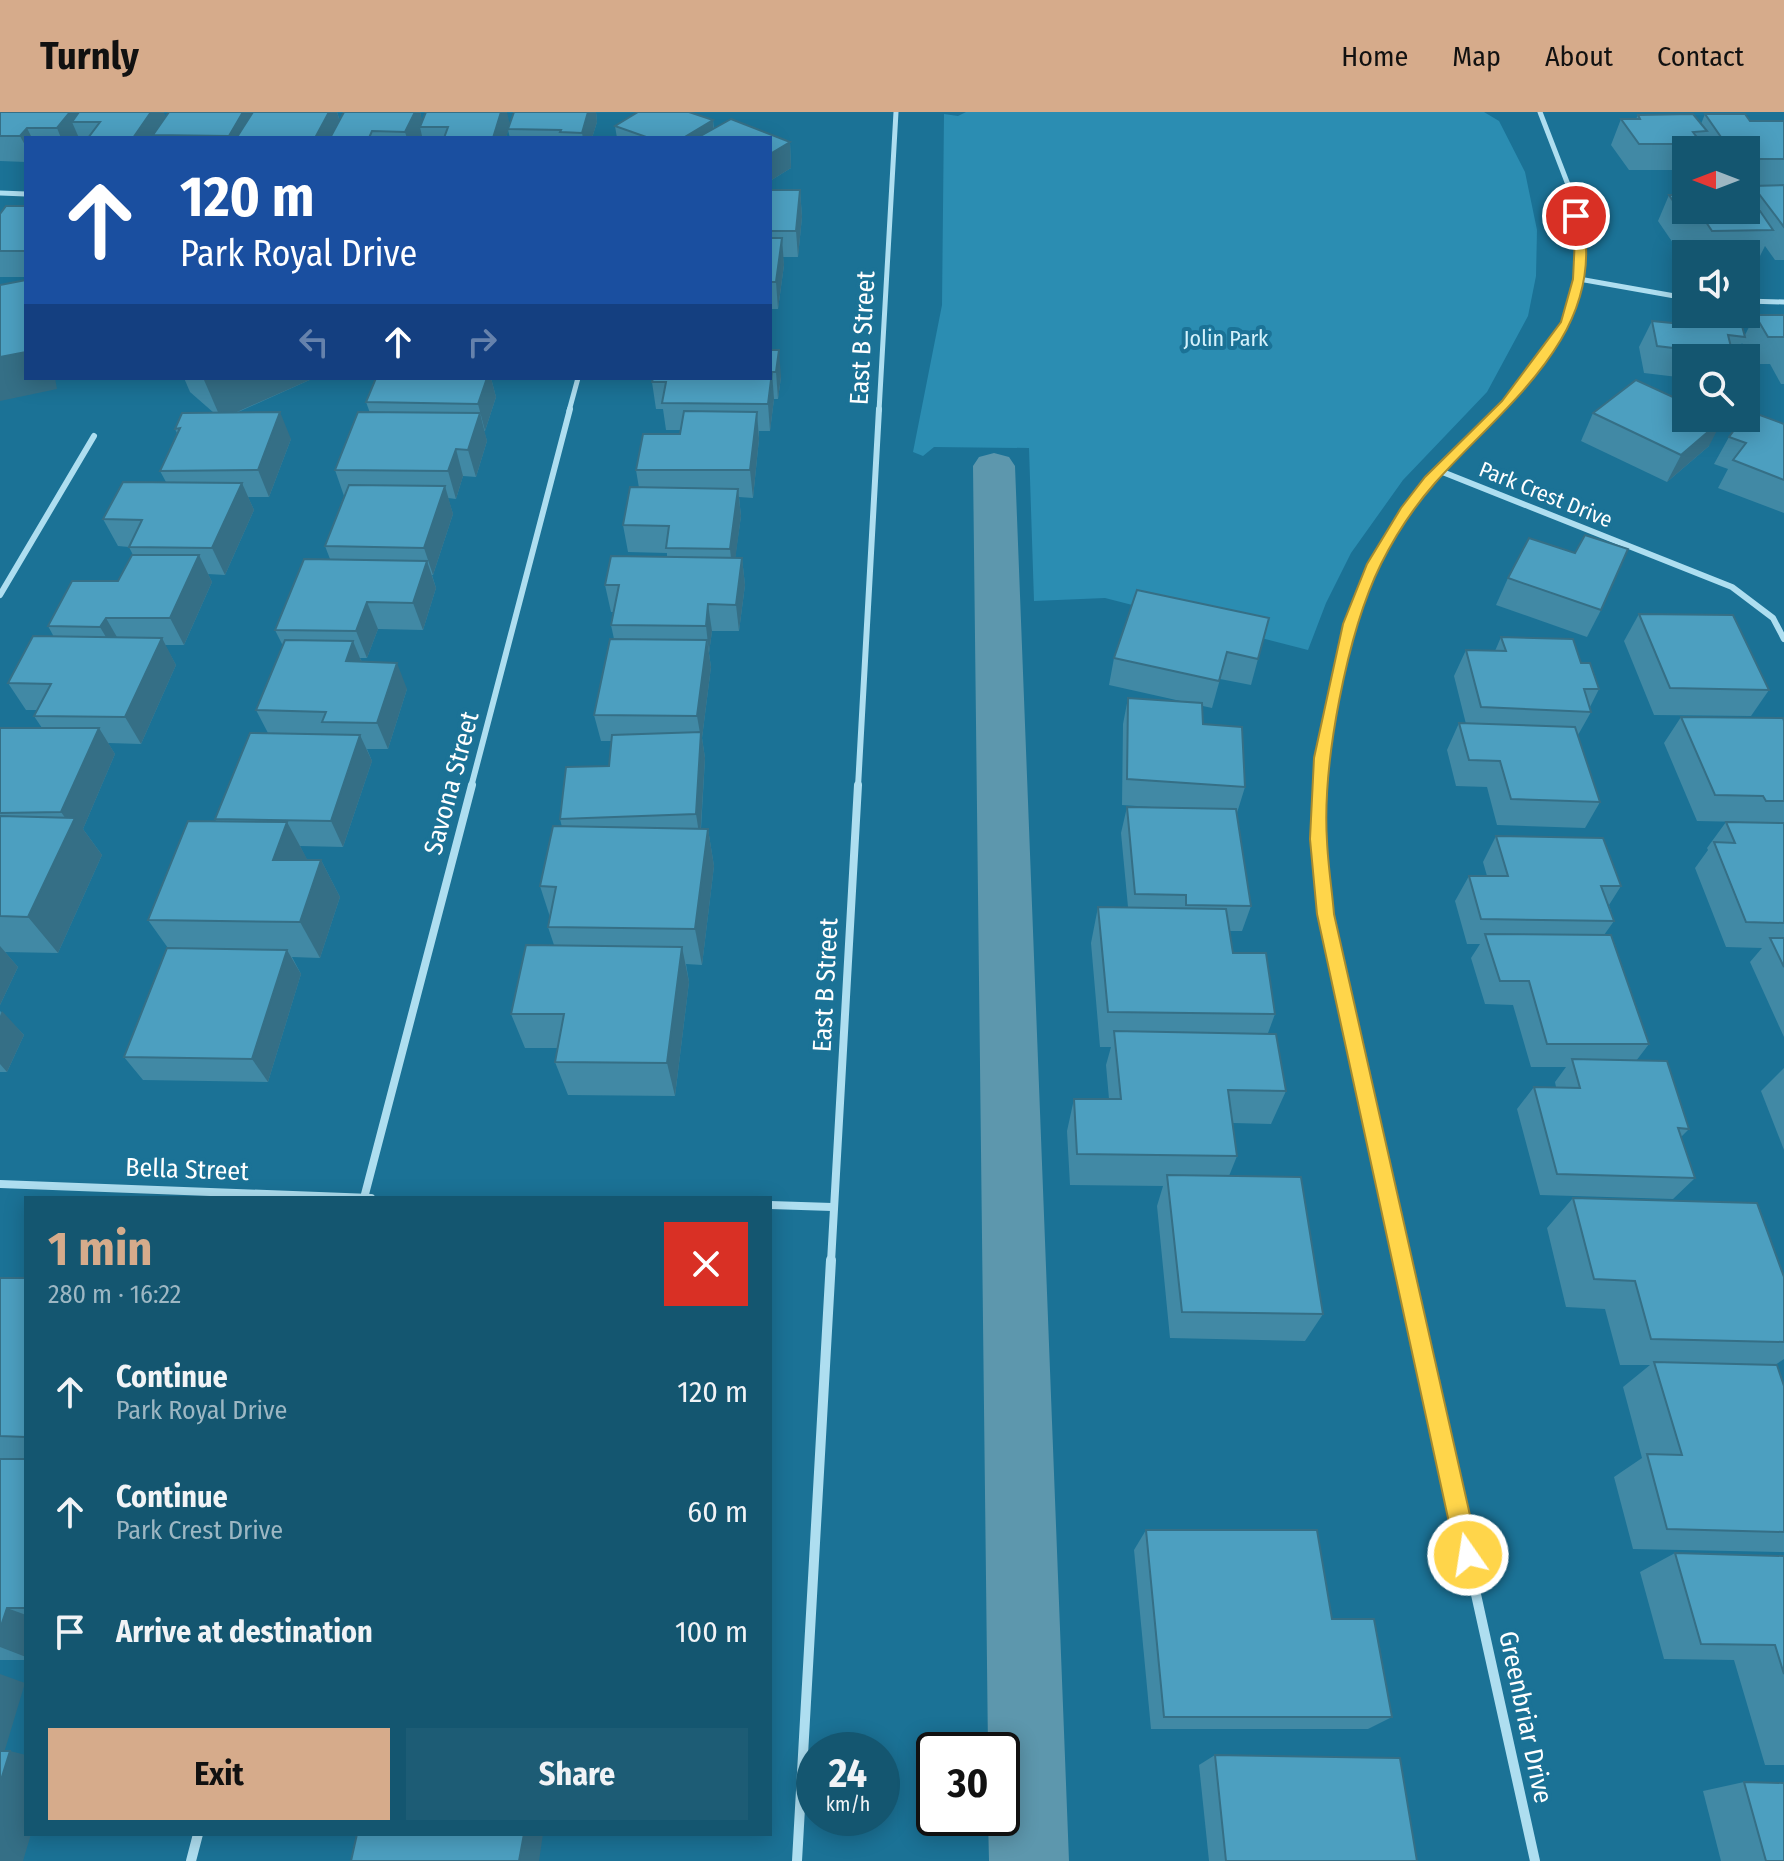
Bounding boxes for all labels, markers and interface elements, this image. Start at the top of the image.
text: Turnly [40,33,139,79]
text: Home [1341,40,1408,73]
text: Map [1452,40,1501,73]
text: About [1545,40,1613,73]
text: Contact [1657,40,1744,73]
north arrow [1672,136,1760,224]
map controls [1672,136,1760,432]
text: 120 m [180,164,315,231]
icon: ahead [48,168,152,272]
pin [1542,182,1610,250]
icon: arrive [1554,194,1598,238]
text: Park Royal Drive [180,232,417,276]
button: sound [1672,240,1760,328]
street label: East B Street [844,270,882,406]
icon: left [292,320,336,364]
icon: ahead [376,320,420,364]
icon: right [460,320,504,364]
park label: Jolin Park [1184,325,1269,352]
button: search [1672,344,1760,432]
street label: Park Crest Drive [1475,455,1616,533]
street label: Savona Street [418,708,486,858]
street label: East B Street [807,917,845,1053]
street label: Bella Street [125,1152,250,1187]
text: 1 min [48,1220,153,1278]
button: close [664,1222,748,1306]
text: 280 m · 16:22 [48,1279,181,1310]
text: Continue [116,1359,228,1395]
icon: ahead [48,1370,92,1414]
text: 120 m [677,1374,748,1410]
text: Park Royal Drive [116,1395,287,1426]
text: Continue [116,1479,228,1515]
icon: ahead [48,1490,92,1534]
text: 60 m [687,1494,748,1530]
position arrow [1426,1513,1510,1597]
text: Park Crest Drive [116,1515,283,1546]
icon: arrive [48,1610,92,1654]
text: Arrive at destination [116,1614,373,1650]
text: 100 m [675,1614,748,1650]
street label: Greenbriar Drive [1492,1628,1559,1806]
button: Exit [48,1728,390,1820]
button: Share [406,1728,748,1820]
speed limit sign: 30 [916,1732,1020,1836]
text: 24 [829,1750,867,1798]
text: km/h [826,1792,870,1816]

